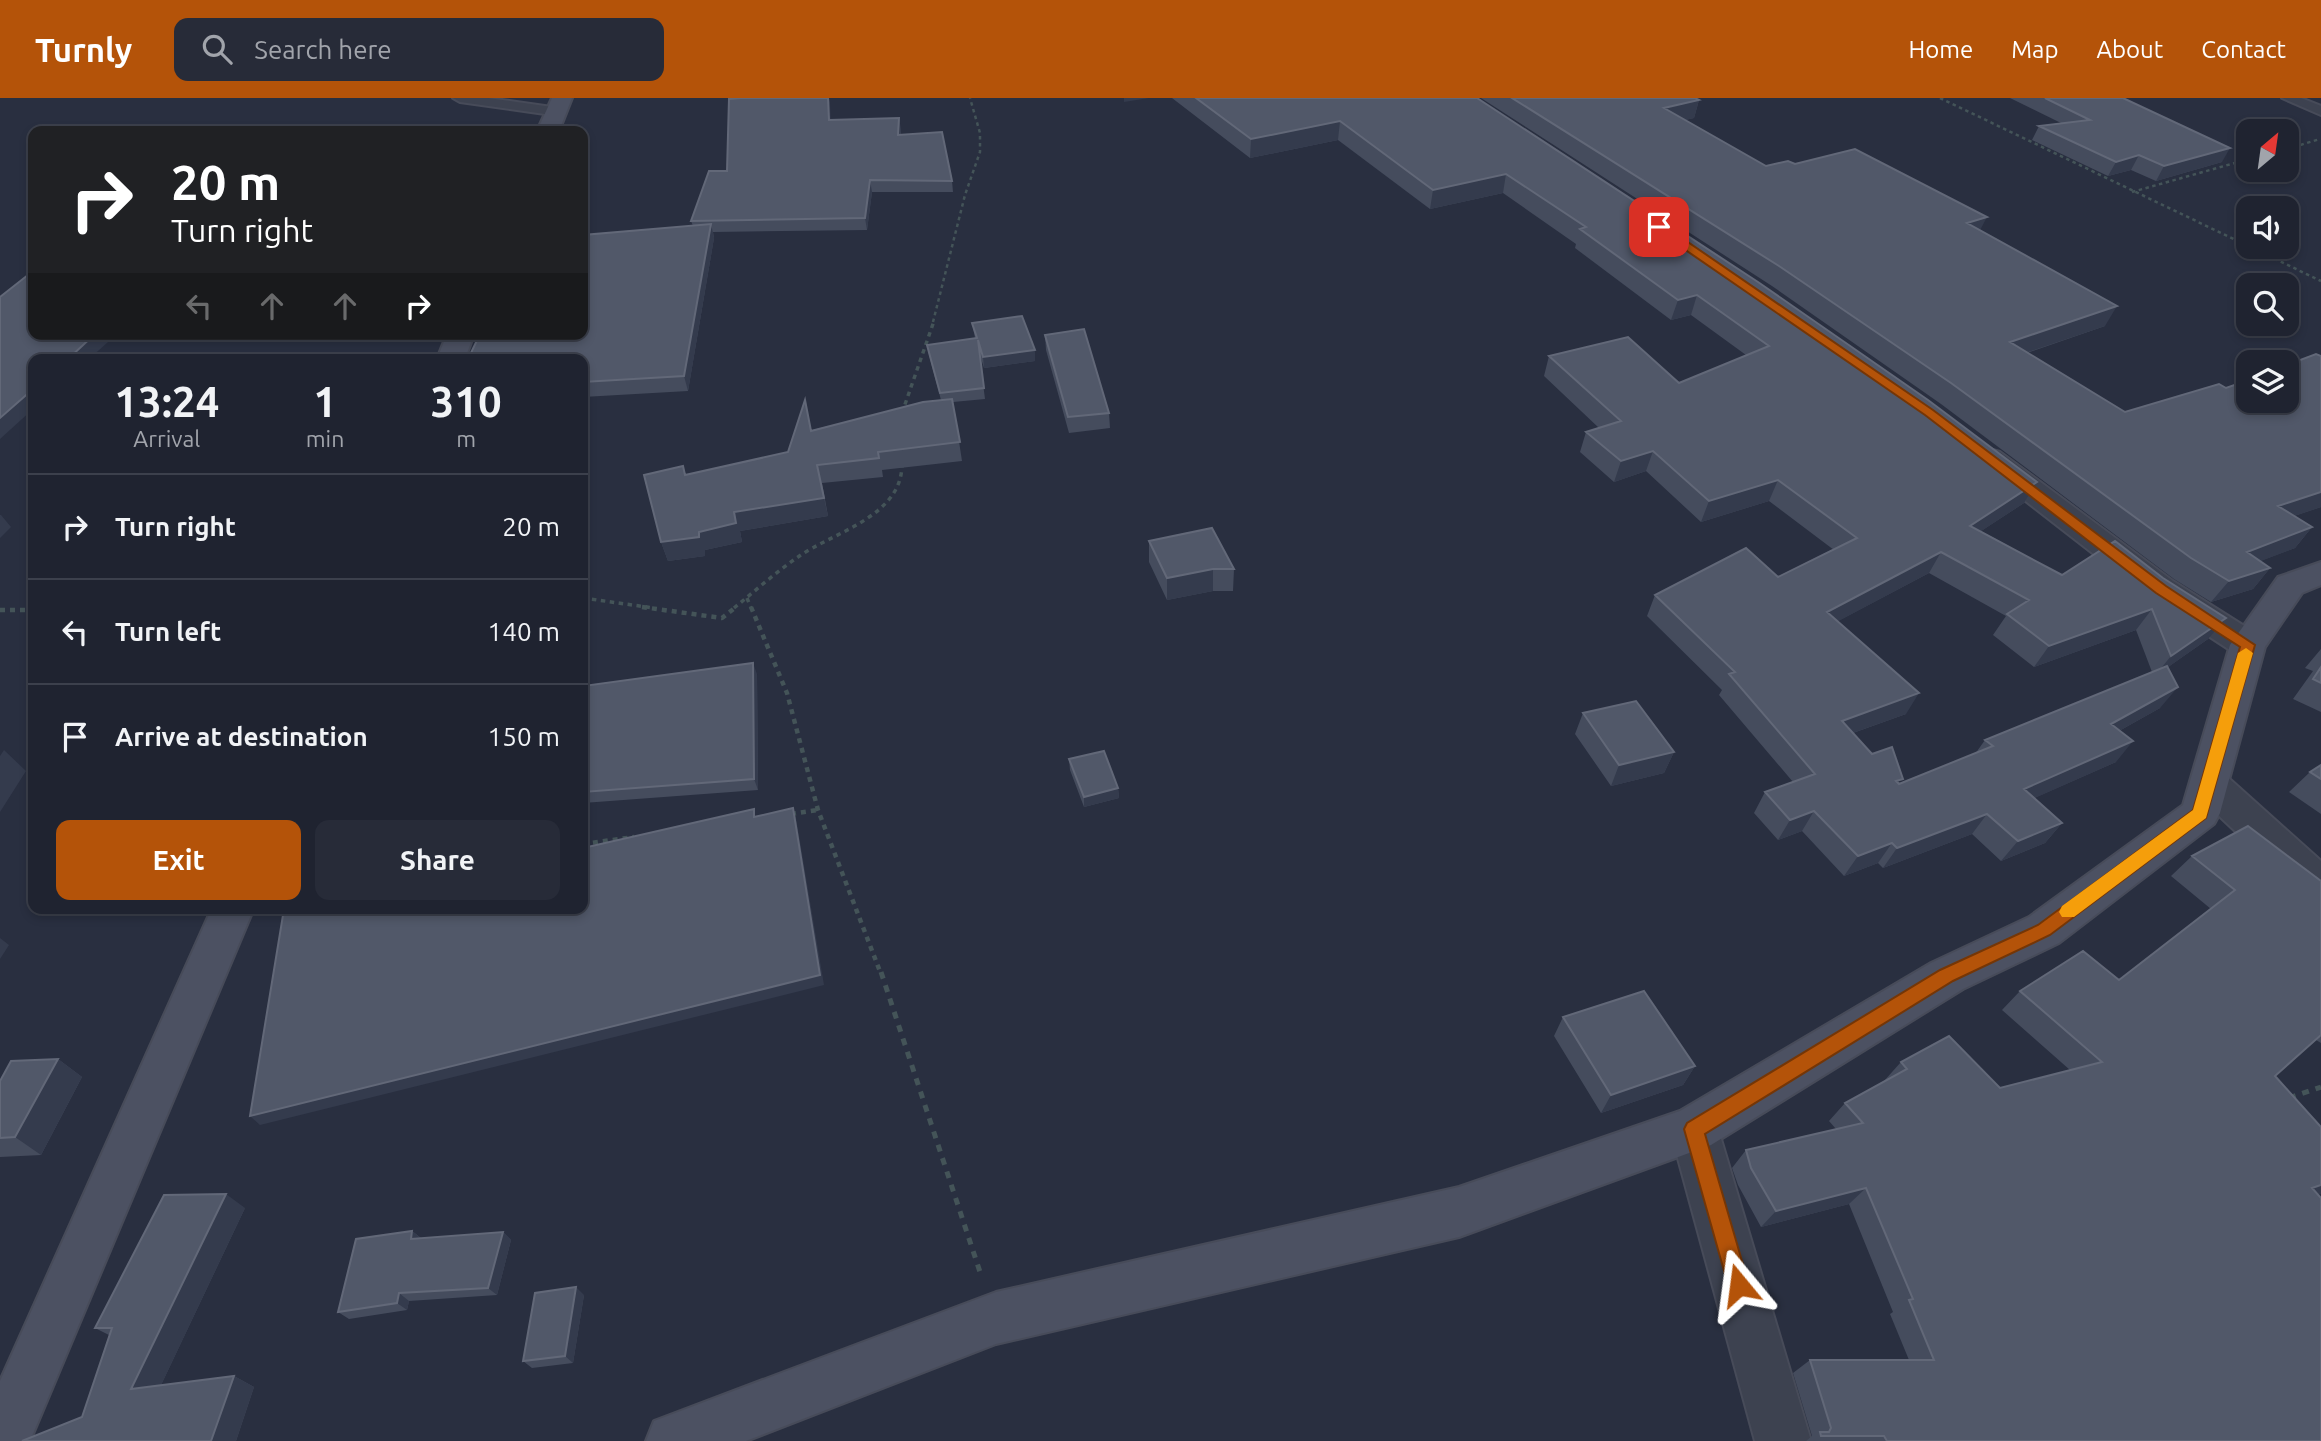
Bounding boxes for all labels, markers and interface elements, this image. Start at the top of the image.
search box [174,18,664,81]
icon: search [198,30,236,68]
text: Turnly [35,31,132,68]
text: Search here [254,35,392,64]
text: Home [1908,36,1973,63]
text: Map [2011,36,2058,63]
text: About [2096,36,2163,63]
text: Contact [2201,36,2286,63]
north arrow [2236,119,2300,182]
map controls [2236,119,2299,413]
icon: right [56,154,147,245]
text: 20 m [171,154,280,209]
button: sound [2236,196,2299,259]
pin [1629,197,1689,257]
icon: arrive [1640,208,1678,246]
text: Turn right [171,212,313,248]
button: search [2236,273,2299,336]
icon: left [180,287,218,325]
icon: ahead [253,287,291,325]
icon: ahead [326,287,364,325]
icon: right [399,287,437,325]
button: layers [2236,350,2299,413]
text: 13:24 [114,378,219,425]
text: 1 [313,378,337,425]
text: 310 [431,378,502,425]
text: Arrival [133,426,200,451]
text: min [306,426,344,451]
text: m [456,426,476,451]
icon: right [56,508,94,546]
text: Turn right [115,512,236,541]
text: 20 m [502,512,560,541]
icon: left [56,613,94,651]
text: Turn left [115,617,221,646]
text: 140 m [488,617,560,646]
icon: arrive [56,718,94,756]
text: Arrive at destination [115,722,368,751]
text: 150 m [488,722,560,751]
button: Exit [56,820,301,900]
button: Share [315,820,560,900]
position arrow [1702,1248,1776,1322]

